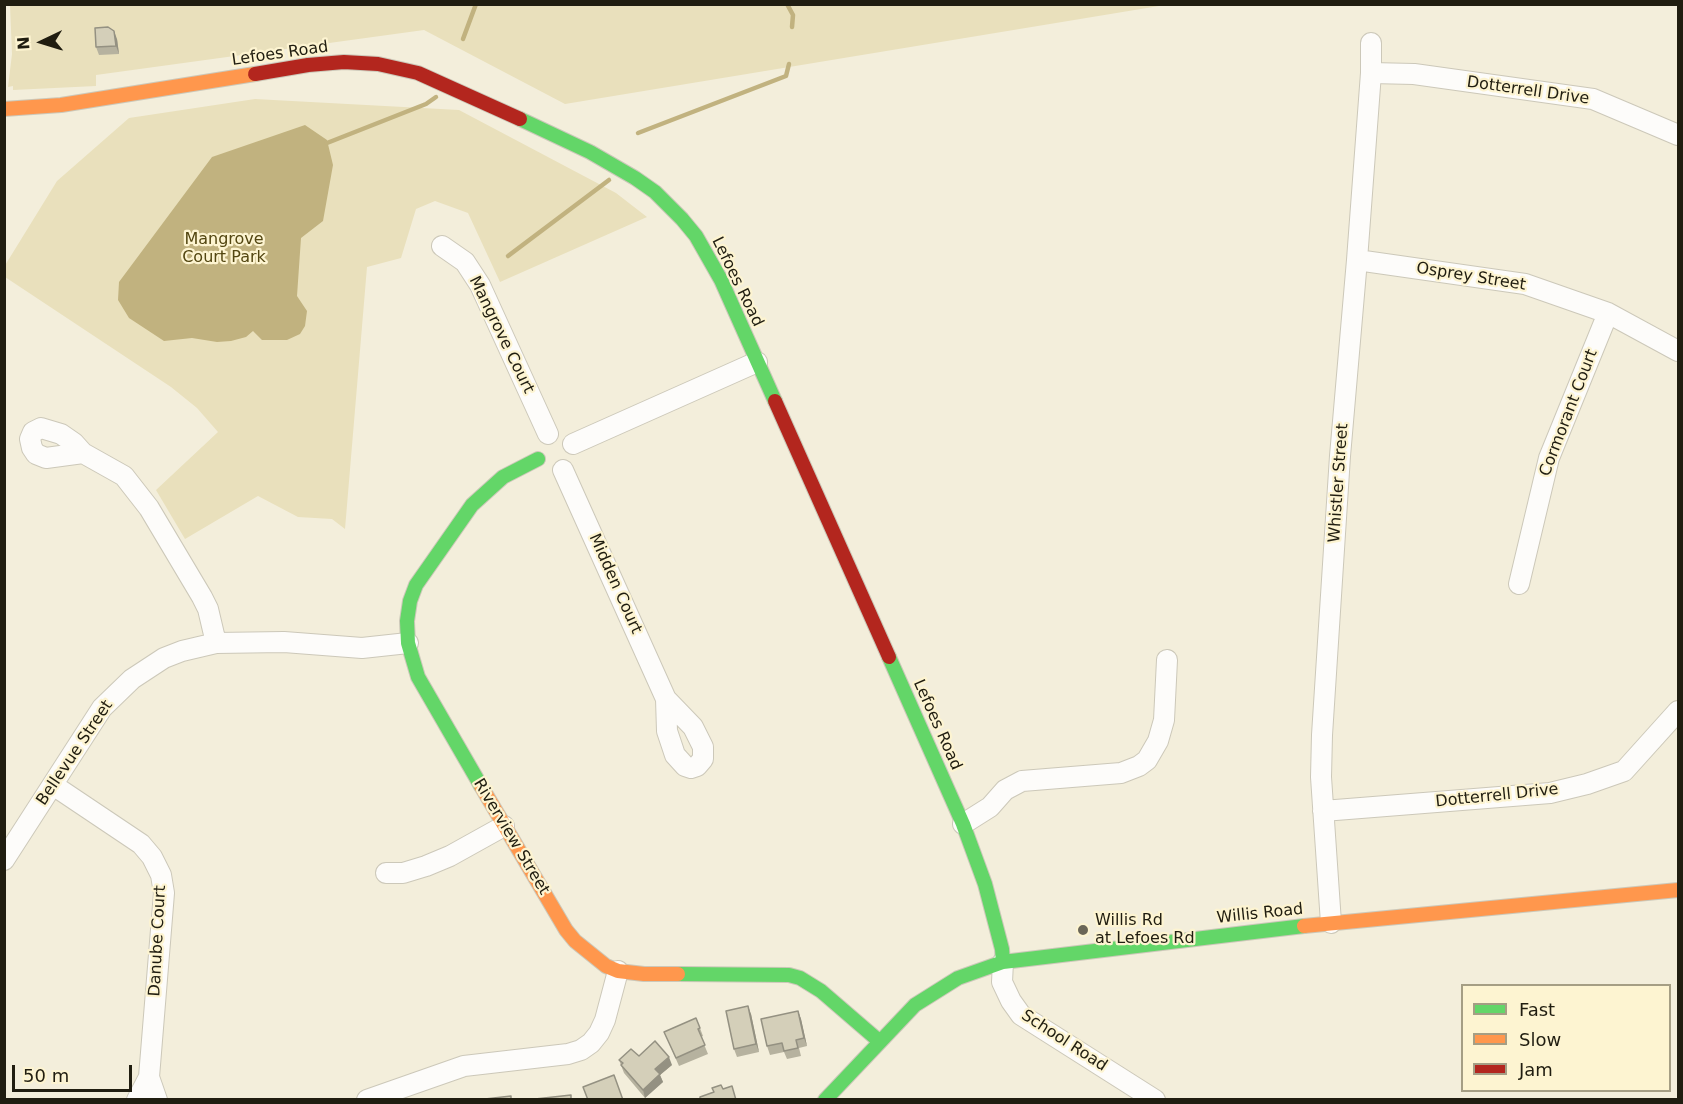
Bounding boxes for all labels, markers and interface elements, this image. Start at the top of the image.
north arrow [12,12,72,72]
text: N [14,36,33,51]
street label: Lefoes Road [230,38,330,70]
street label: Dotterrell Drive [1466,73,1590,109]
park label: Mangrove Court Park [182,230,266,268]
street label: Lefoes Road [707,234,767,330]
street label: Osprey Street [1415,259,1527,295]
street label: Mangrove Court [464,273,538,397]
street label: Cormorant Court [1536,347,1602,479]
street label: Whistler Street [1325,423,1353,543]
street label: Midden Court [584,531,646,637]
street label: Lefoes Road [908,677,966,773]
street label: Bellevue Street [33,697,117,809]
street label: Riverview Street [469,775,553,899]
street label: Dotterrell Drive [1435,780,1559,812]
street label: Danube Court [145,885,171,997]
street label: Willis Road [1216,900,1304,928]
place label: Willis Rd at Lefoes Rd [1095,911,1195,949]
marker: Willis Rd at Lefoes Rd [1076,923,1090,937]
legend [1461,984,1671,1092]
text: Fast [1519,999,1555,1020]
street label: School Road [1018,1006,1110,1076]
text: Slow [1519,1029,1561,1050]
scale bar [15,1053,135,1091]
text: Jam [1519,1059,1553,1080]
text: 50 m [23,1065,69,1086]

